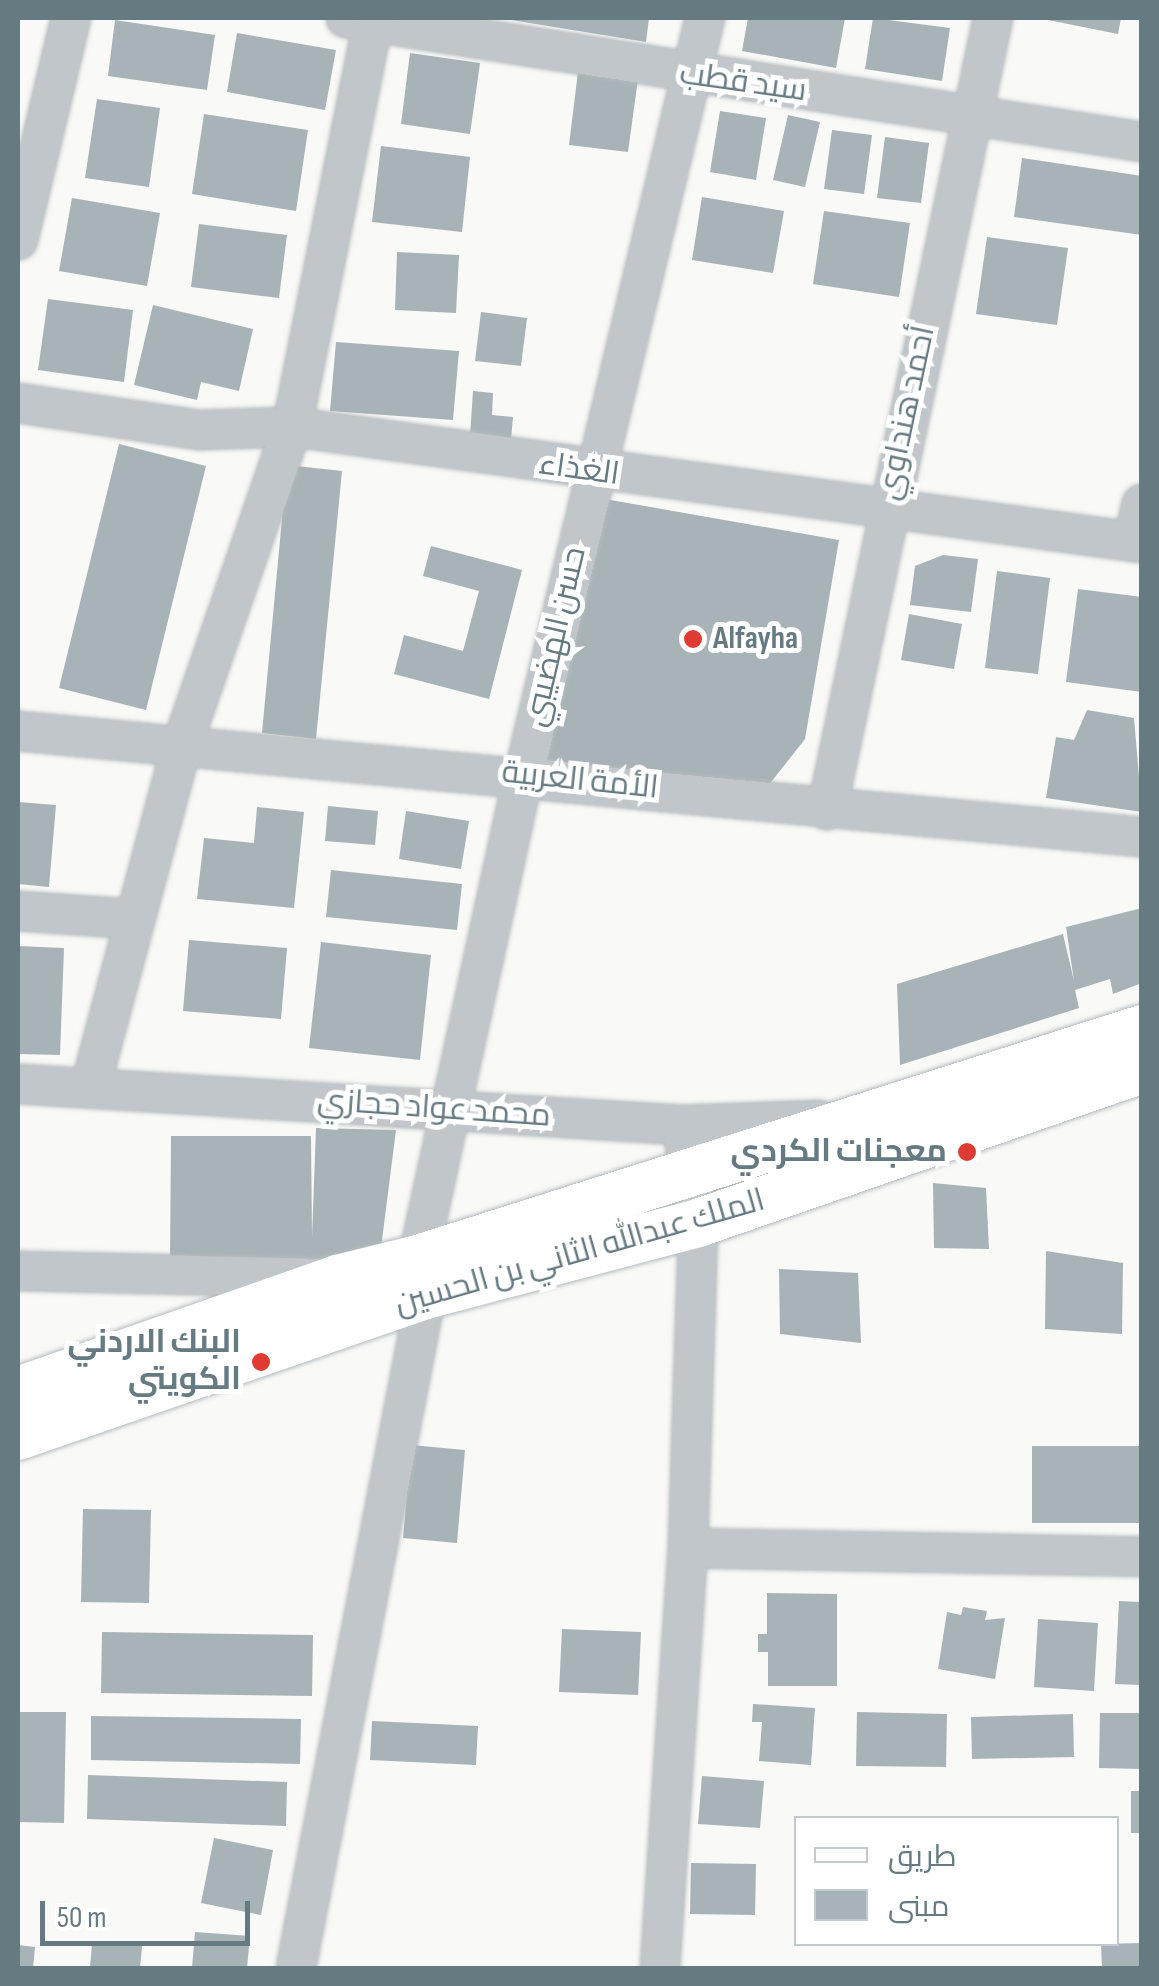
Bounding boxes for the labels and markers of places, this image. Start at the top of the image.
place label: Alfayha [713,620,798,658]
marker: Alfayha [682,628,704,650]
place label: معجنات الكردي [731,1133,947,1171]
marker: معجنات الكردي [956,1141,978,1163]
place label: البنك الاردني الكويتي [67,1325,241,1400]
marker: البنك الاردني الكويتي [250,1351,272,1373]

